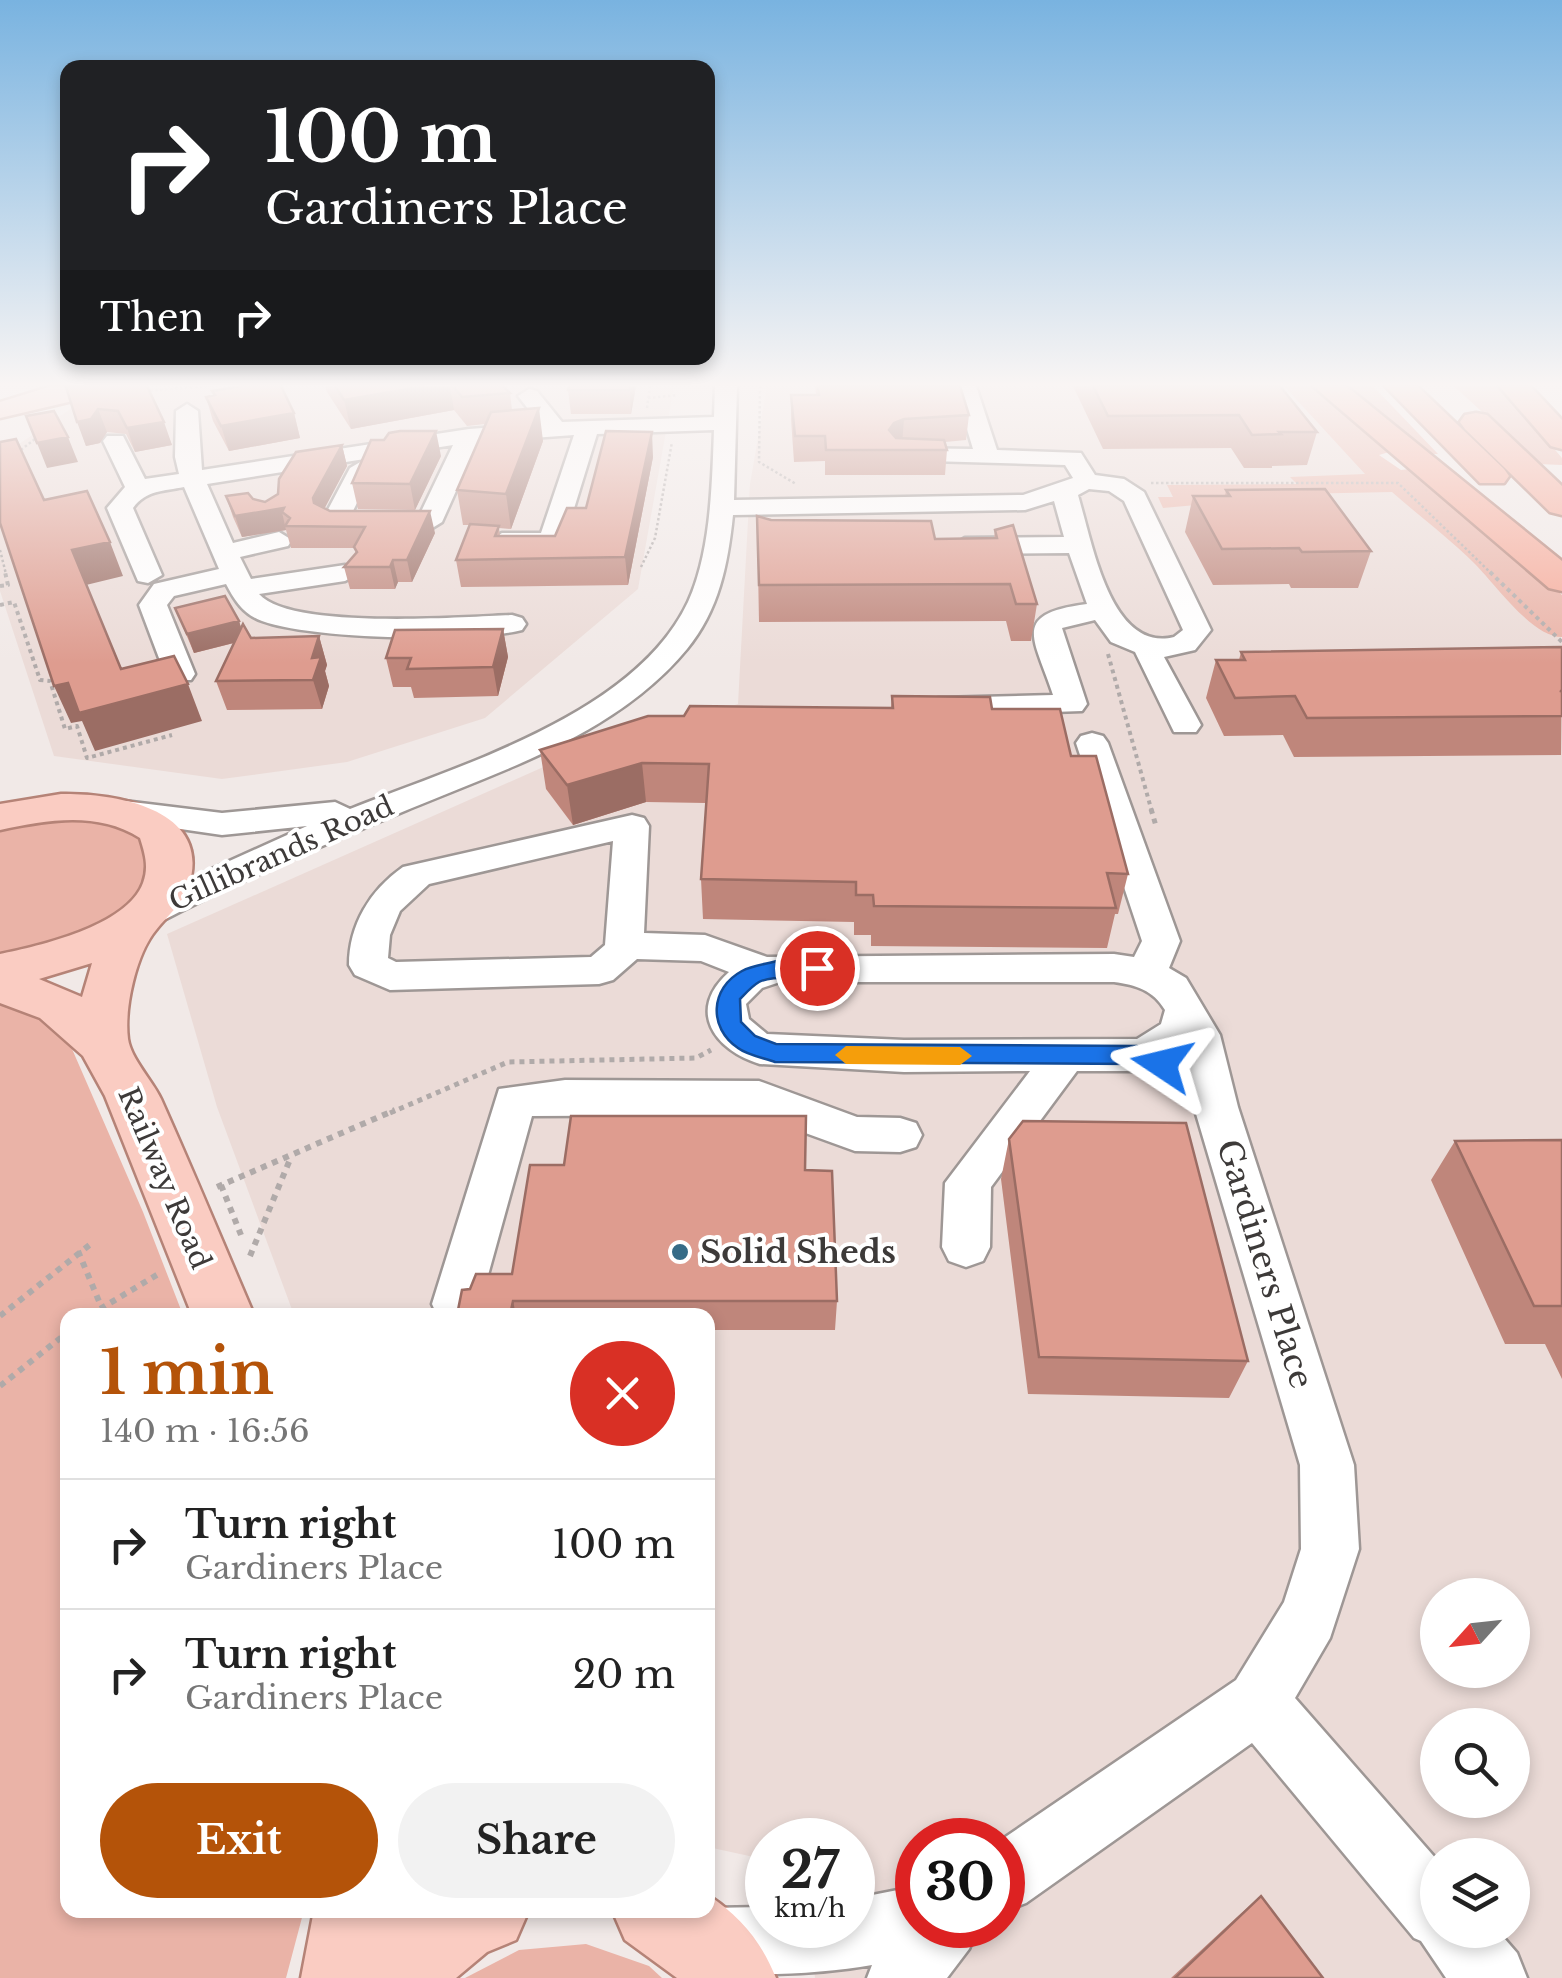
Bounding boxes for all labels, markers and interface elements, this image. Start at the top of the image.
text: 100 m [265,94,497,181]
icon: right [100,100,230,230]
text: Gardiners Place [265,180,628,236]
icon: right [225,290,280,345]
text: Then [100,294,205,341]
street label: Gillibrands Road [163,788,399,919]
pin [775,926,860,1011]
icon: arrive [790,941,845,996]
position arrow [1110,1012,1214,1116]
street label: Railway Road [110,1082,219,1274]
street label: Gardiners Place [1208,1135,1322,1393]
place label: Solid Sheds [700,1232,896,1272]
marker: Solid Sheds [669,1241,691,1263]
text: 1 min [100,1336,274,1410]
button: close [570,1341,675,1446]
text: 140 m · 16:56 [100,1411,310,1451]
text: Turn right [185,1501,396,1548]
icon: right [100,1517,155,1572]
text: 100 m [552,1521,675,1568]
text: Gardiners Place [185,1548,443,1588]
north arrow [1420,1578,1530,1688]
map controls [1420,1578,1530,1948]
text: Turn right [185,1631,396,1678]
icon: right [100,1647,155,1702]
text: 20 m [573,1651,675,1698]
text: Gardiners Place [185,1678,443,1718]
button: search [1420,1708,1530,1818]
button: Exit [100,1783,378,1898]
button: Share [398,1783,675,1898]
speed limit sign: 30 [895,1818,1025,1948]
button: layers [1420,1838,1530,1948]
text: 27 [781,1839,839,1902]
text: km/h [775,1893,845,1924]

